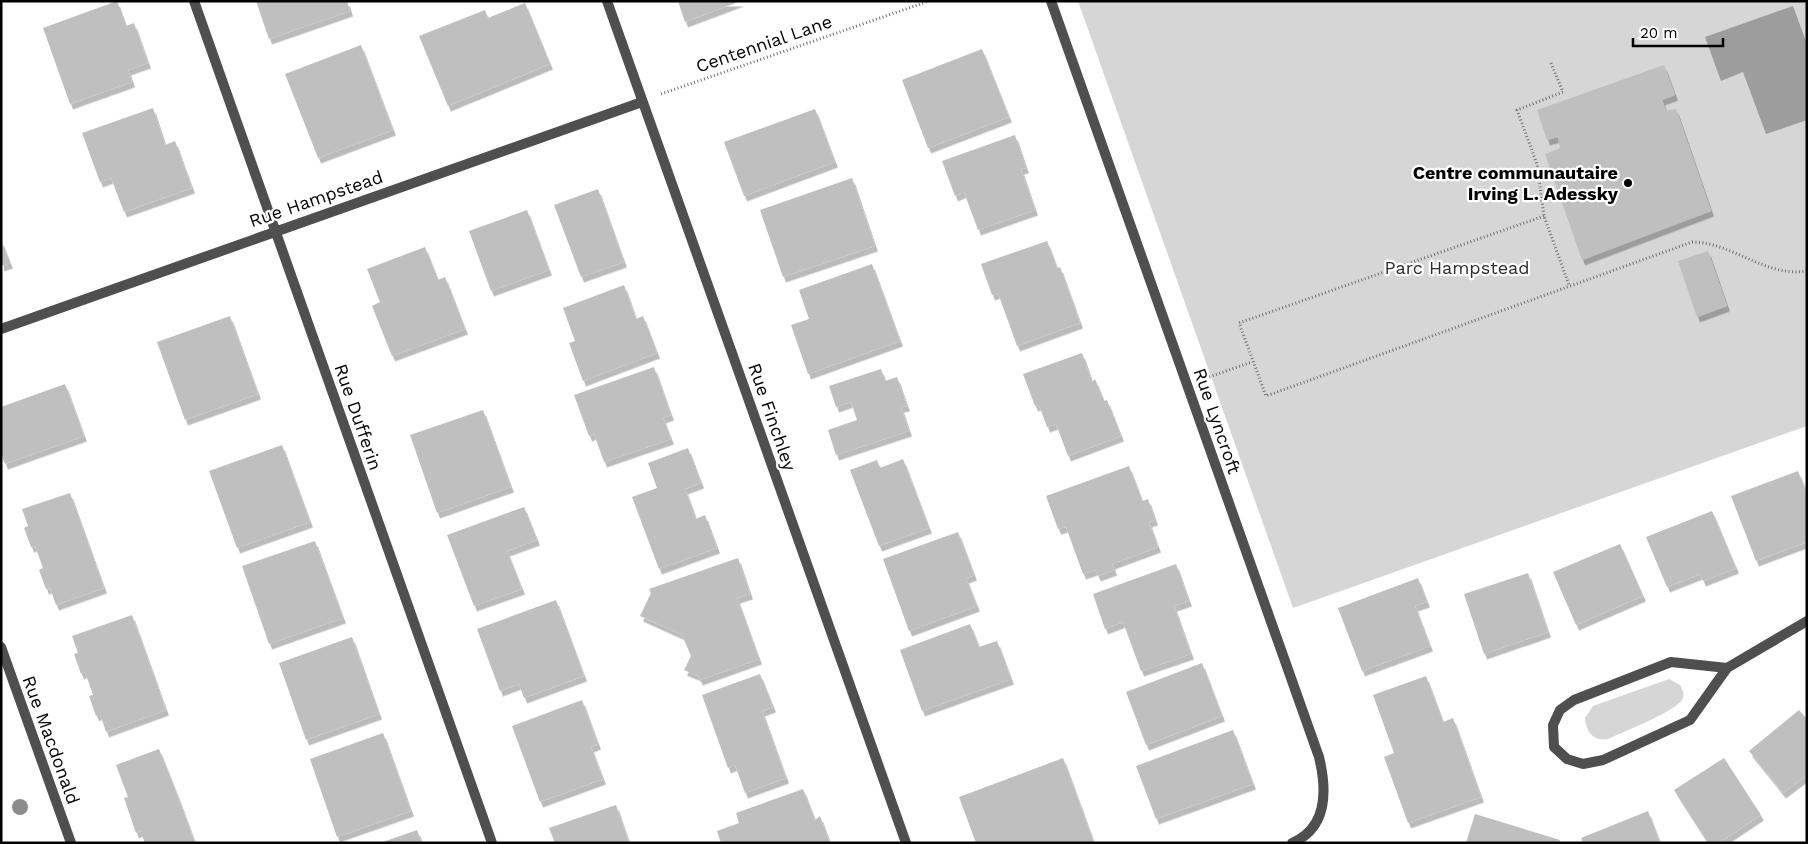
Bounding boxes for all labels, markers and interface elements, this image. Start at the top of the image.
street label: Centennial Lane [693,10,835,77]
scale bar [1633,15,1723,47]
text: 20 m [1640,24,1678,42]
place label: Centre communautaire Irving L. Adessky [1413,162,1619,204]
street label: Rue Hampstead [246,166,385,231]
marker: Centre communautaire Irving L. Adessky [1622,177,1634,189]
park label: Parc Hampstead [1384,257,1530,278]
street label: Rue Finchley [744,360,801,474]
street label: Rue Dufferin [330,361,386,473]
street label: Rue Lyncroft [1190,365,1246,477]
street label: Rue Macdonald [18,673,84,807]

